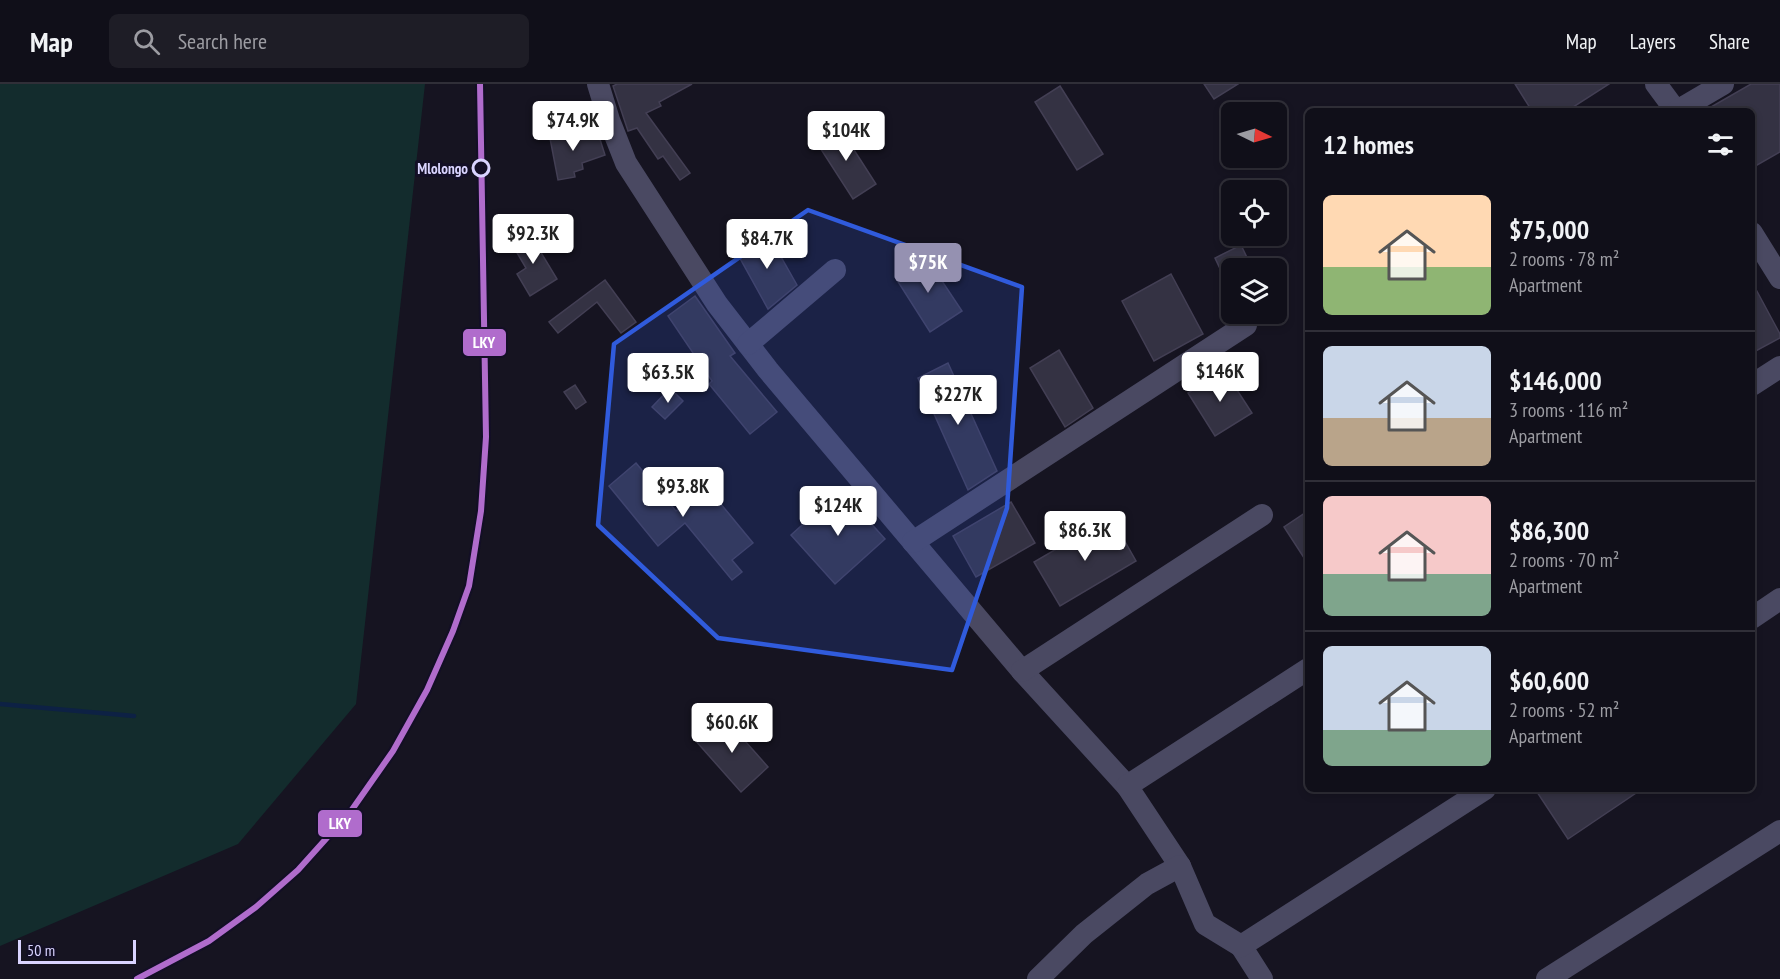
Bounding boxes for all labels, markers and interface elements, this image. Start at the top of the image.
search box [109,14,529,68]
text: Map [30,23,73,60]
icon: search [130,25,163,58]
text: Search here [178,27,267,55]
text: Map [1566,28,1597,55]
text: Layers [1630,28,1676,55]
text: Share [1709,28,1750,55]
pin: $74.9K [524,101,622,152]
north arrow [1221,102,1287,168]
map controls [1221,102,1287,324]
text: $74.9K [547,107,599,133]
pin: $104K [804,111,888,162]
text: $104K [822,117,870,143]
text: 12 homes [1323,128,1414,161]
icon: filters [1704,128,1737,161]
place label: Mlolongo [417,159,468,178]
marker: Mlolongo [472,159,490,177]
button: locate [1221,180,1287,246]
text: $75,000 [1509,213,1589,246]
pin: $92.3K [484,214,582,265]
pin: $84.7K [718,219,816,270]
icon: home [1371,219,1443,291]
text: $92.3K [507,220,559,246]
text: $84.7K [741,225,793,251]
pin: $75K [892,243,964,294]
text: 2 rooms · 78 m² [1509,246,1619,272]
text: $75K [908,249,948,275]
button: layers [1221,258,1287,324]
text: Apartment [1509,272,1582,298]
line badge: LKY [462,328,507,357]
text: LKY [473,332,495,352]
pin: $146K [1178,352,1262,403]
pin: $63.5K [619,353,717,404]
text: $146K [1196,358,1244,384]
text: $63.5K [642,359,694,385]
text: $146,000 [1509,364,1602,397]
icon: home [1371,370,1443,442]
pin: $227K [916,375,1000,426]
text: $227K [934,381,982,407]
text: 3 rooms · 116 m² [1509,397,1628,423]
text: Apartment [1509,423,1582,449]
pin: $93.8K [634,467,732,518]
text: $93.8K [657,473,709,499]
pin: $124K [796,486,880,537]
text: $124K [814,492,862,518]
pin: $86.3K [1036,511,1134,562]
text: $86,300 [1509,514,1589,547]
text: $86.3K [1059,517,1111,543]
icon: home [1371,520,1443,592]
text: 2 rooms · 70 m² [1509,547,1619,573]
text: Apartment [1509,573,1582,599]
text: $60,600 [1509,664,1589,697]
icon: home [1371,670,1443,742]
text: 2 rooms · 52 m² [1509,697,1619,723]
pin: $60.6K [683,703,781,754]
text: $60.6K [706,709,758,735]
text: Apartment [1509,723,1582,749]
line badge: LKY [317,809,363,838]
text: LKY [329,813,351,833]
scale bar [18,937,136,964]
text: 50 m [27,940,55,960]

